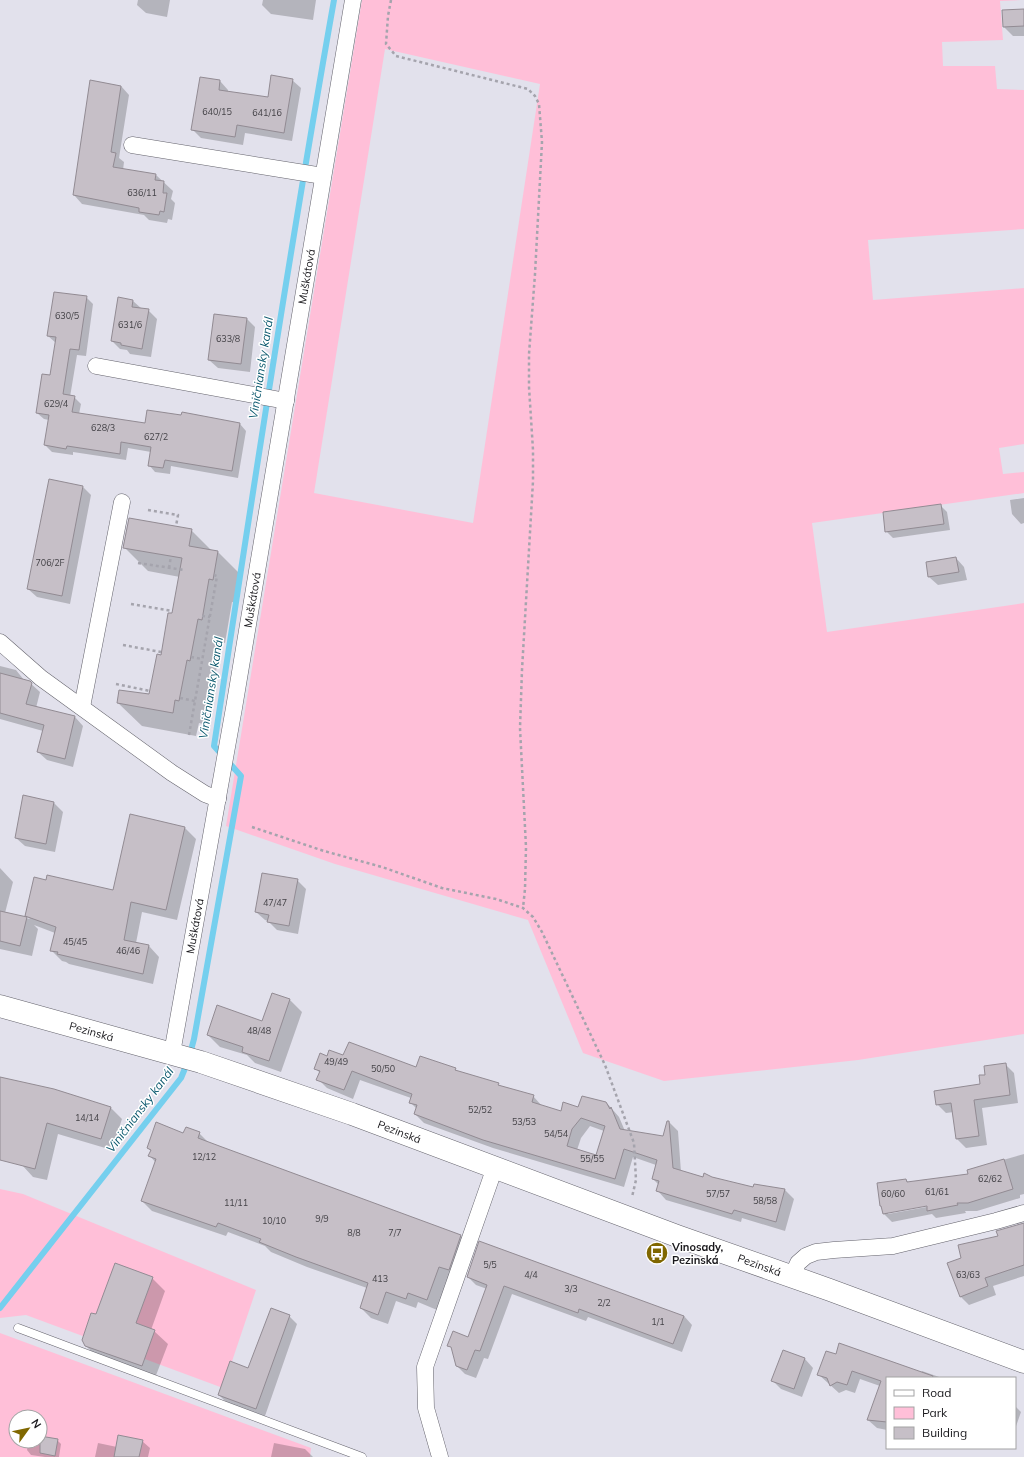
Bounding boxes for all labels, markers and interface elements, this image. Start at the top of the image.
house number: 640/15 [202,106,232,117]
house number: 641/16 [252,107,282,118]
house number: 636/11 [127,187,157,198]
street label: Muškátová [295,248,318,305]
house number: 630/5 [55,310,80,321]
water label: Viničniansky kanál [245,316,276,420]
house number: 631/6 [118,319,142,330]
house number: 633/8 [216,333,240,344]
house number: 629/4 [44,398,69,409]
house number: 628/3 [91,422,115,433]
house number: 627/2 [144,431,168,442]
house number: 706/2F [35,557,65,568]
street label: Muškátová [241,571,264,629]
water label: Viničniansky kanál [195,636,226,740]
street label: Muškátová [183,897,207,955]
house number: 47/47 [263,897,287,908]
house number: 45/45 [63,936,88,947]
house number: 46/46 [116,945,140,956]
street label: Pezinská [68,1019,115,1044]
house number: 48/48 [247,1025,271,1036]
house number: 49/49 [324,1056,348,1067]
house number: 50/50 [371,1063,395,1074]
water label: Viničniansky kanál [103,1064,177,1155]
house number: 52/52 [468,1104,492,1115]
house number: 14/14 [75,1112,100,1123]
house number: 53/53 [512,1116,536,1127]
street label: Pezinská [376,1117,423,1146]
house number: 54/54 [544,1128,569,1139]
house number: 12/12 [192,1151,216,1162]
house number: 55/55 [580,1153,605,1164]
house number: 62/62 [978,1173,1002,1184]
house number: 61/61 [925,1186,949,1197]
house number: 57/57 [706,1188,730,1199]
house number: 60/60 [881,1188,905,1199]
house number: 58/58 [753,1195,777,1206]
house number: 11/11 [224,1197,248,1208]
house number: 9/9 [315,1213,329,1224]
house number: 10/10 [262,1215,286,1226]
house number: 8/8 [347,1227,361,1238]
house number: 7/7 [388,1227,402,1238]
bus stop icon: Vinosady, Pezinská [644,1240,670,1266]
place label: Vinosady, Pezinská [671,1240,724,1267]
street label: Pezinská [736,1251,783,1279]
house number: 5/5 [483,1259,497,1270]
house number: 4/4 [524,1269,538,1280]
house number: 63/63 [956,1269,980,1280]
house number: 413 [372,1273,388,1284]
house number: 3/3 [564,1283,578,1294]
house number: 2/2 [597,1297,611,1308]
house number: 1/1 [651,1316,665,1327]
legend [886,1377,1016,1449]
text: Road [922,1385,951,1400]
text: Park [922,1405,948,1420]
north arrow [8,1409,48,1449]
text: N [28,1416,45,1431]
text: Building [922,1425,967,1440]

